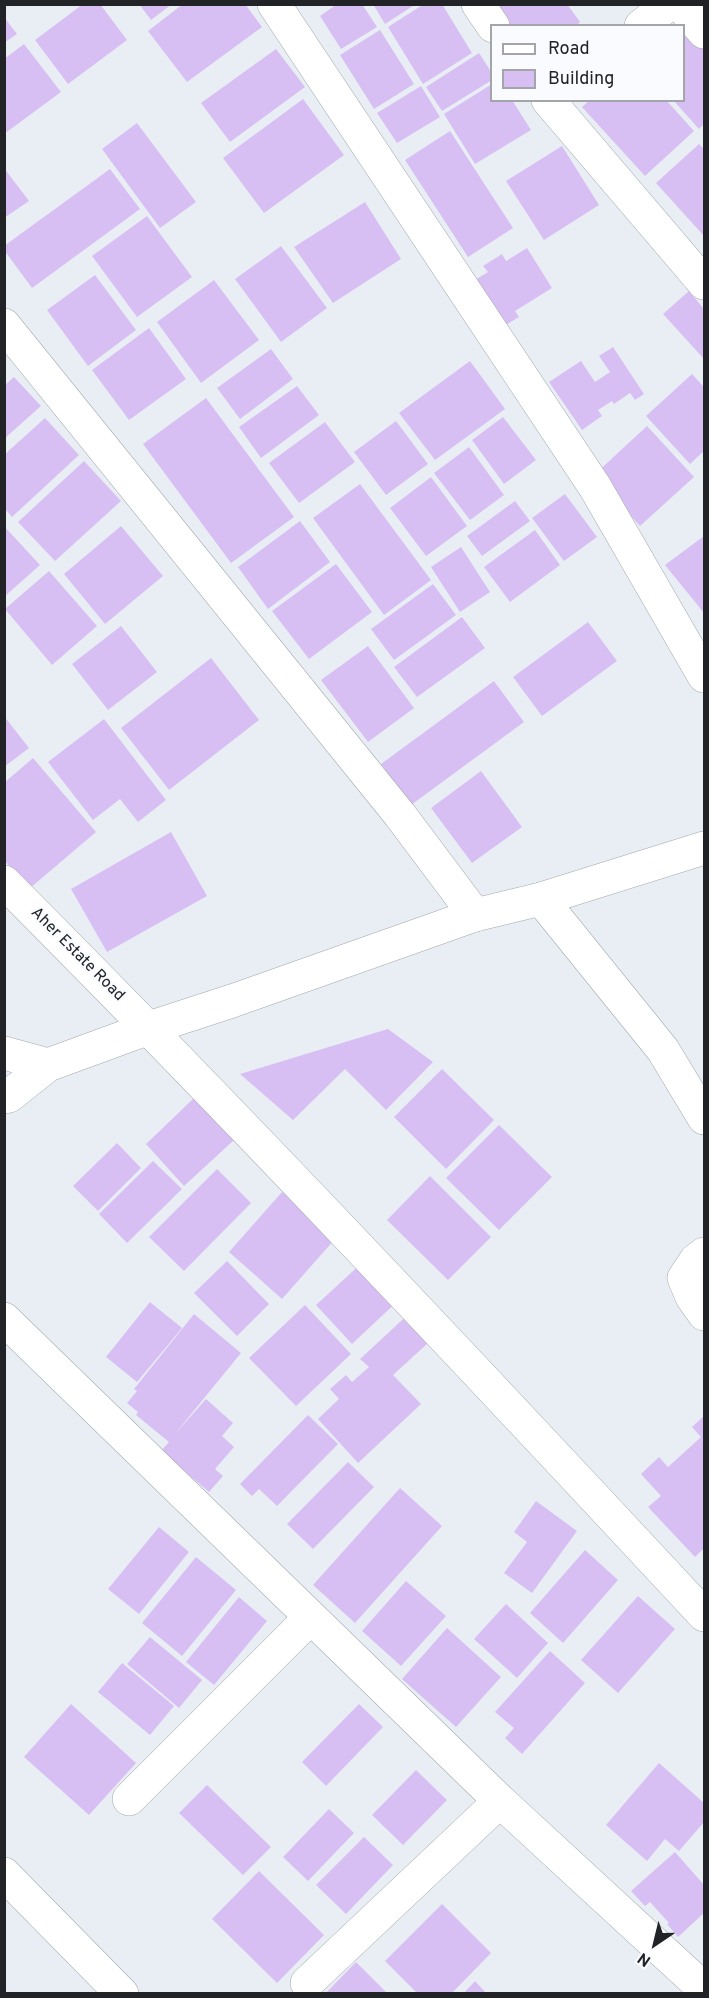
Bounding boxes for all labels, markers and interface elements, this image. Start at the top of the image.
legend [490,24,685,102]
text: Road [548,38,590,61]
text: Building [548,68,614,91]
street label: Aher Estate Road [26,904,128,1006]
north arrow [625,1914,685,1974]
text: N [634,1947,655,1970]

